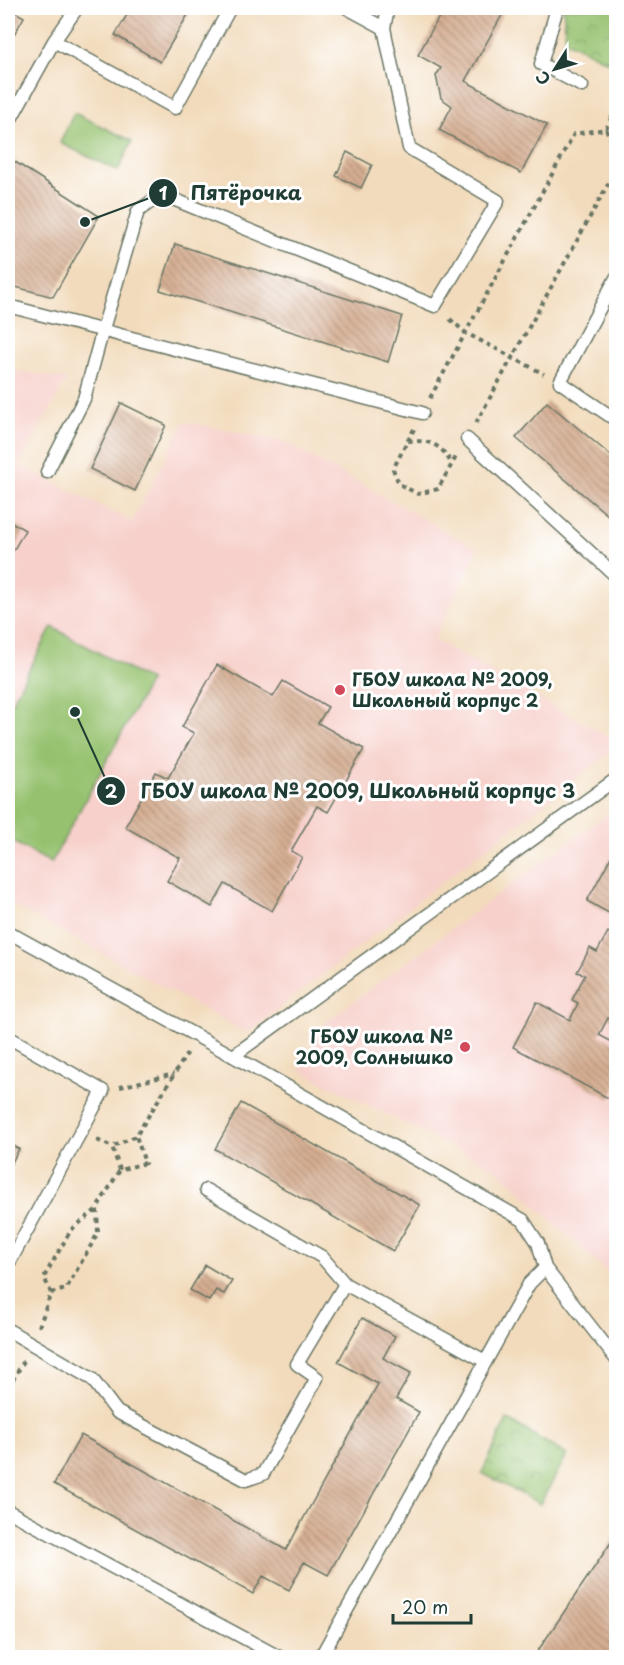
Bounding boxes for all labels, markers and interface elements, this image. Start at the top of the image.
north arrow [525,39,585,99]
text: С [529,67,555,91]
callout: Пятёрочка [148,174,313,212]
text: Пятёрочка [190,177,302,207]
text: 1 [159,179,168,206]
place label: ГБОУ школа № 2009, Школьный корпус 2 [352,665,553,713]
marker: ГБОУ школа № 2009, Школьный корпус 2 [333,683,347,697]
callout: ГБОУ школа № 2009, Школьный корпус 3 [96,772,591,810]
text: ГБОУ школа № 2009, Школьный корпус 3 [141,775,575,805]
text: 2 [105,777,118,804]
place label: ГБОУ школа № 2009, Солнышко [296,1022,453,1070]
marker: ГБОУ школа № 2009, Солнышко [458,1040,472,1054]
scale bar [393,1587,471,1625]
text: 20 m [402,1593,448,1620]

